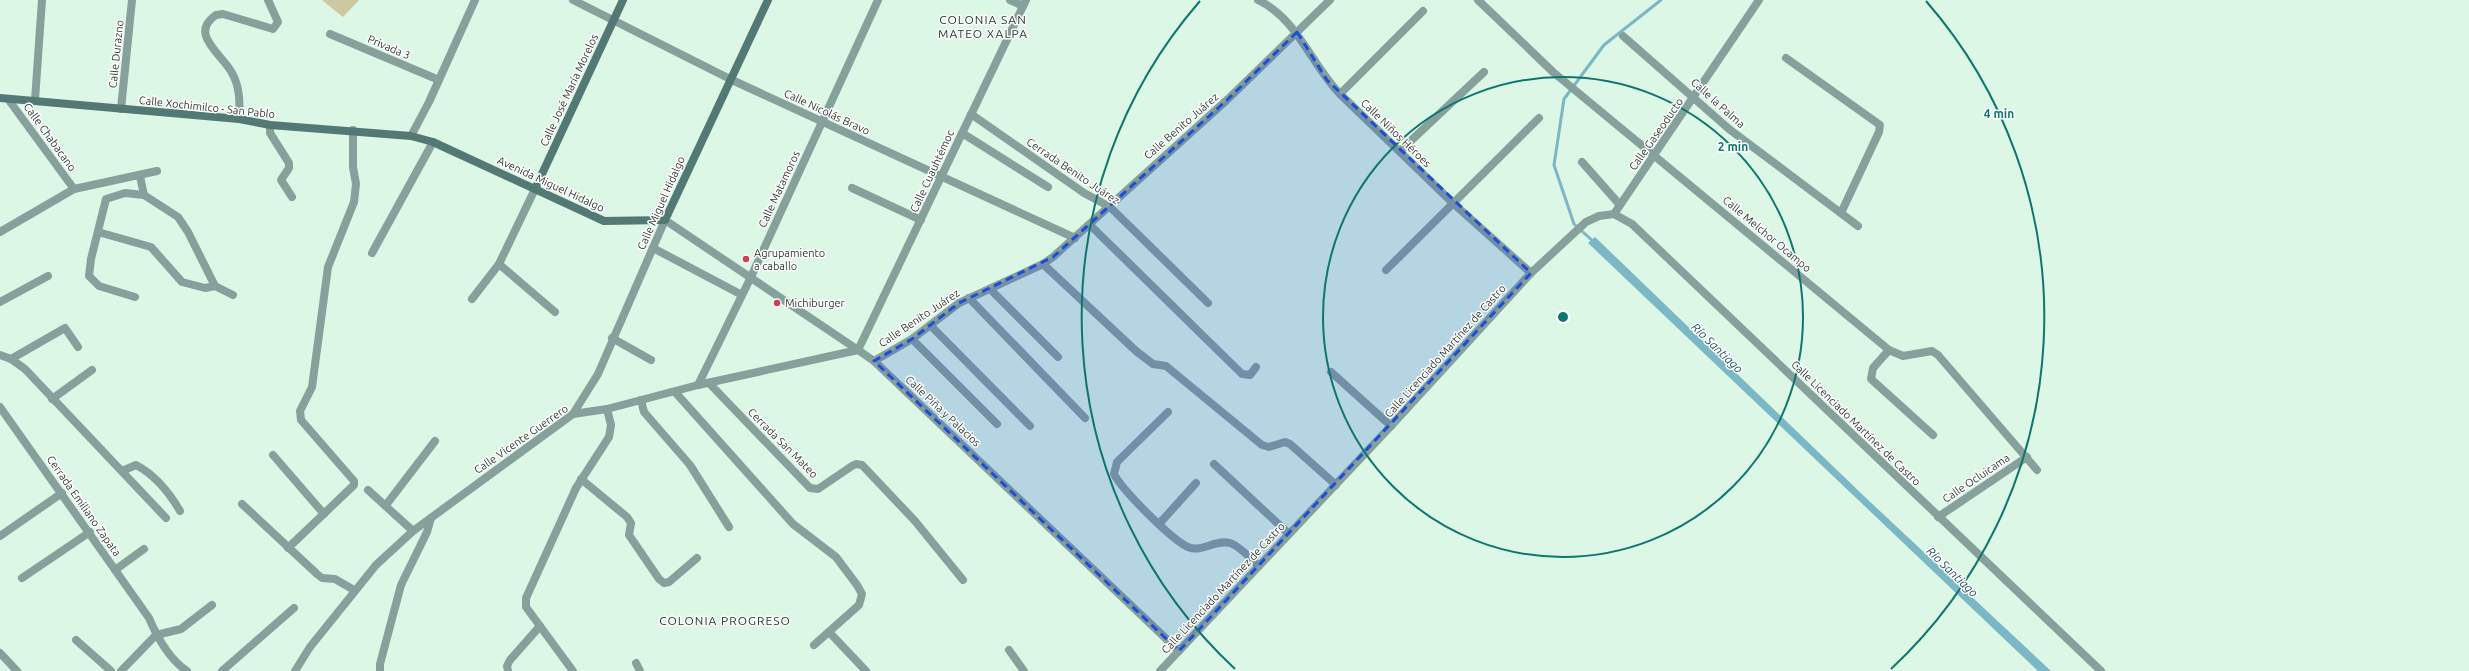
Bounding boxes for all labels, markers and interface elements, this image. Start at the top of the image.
district label: COLONIA SAN MATEO XALPA [938,13,1028,40]
street label: Calle Durazno [106,19,126,89]
street label: Calle José María Morelos [538,32,600,148]
street label: Privada 3 [366,33,412,61]
street label: Calle la Palma [1689,76,1747,130]
street label: Calle Nicolás Bravo [782,87,872,137]
street label: Calle Benito Juárez [1141,90,1221,162]
street label: Calle Xochimilco - San Pablo [138,94,276,120]
street label: Calle Gaseoducto [1627,96,1685,172]
street label: Calle Niños Héroes [1359,97,1434,170]
street label: Calle Chabacano [21,101,79,173]
text: 4 min [1984,107,2014,120]
street label: Calle Cuauhtémoc [908,128,956,214]
street label: Cerrada Benito Juárez [1024,135,1122,207]
text: 2 min [1718,140,1748,153]
street label: Calle Matamoros [756,149,802,229]
street label: Avenida Miguel Hidalgo [496,154,606,214]
street label: Calle Miguel Hidalgo [635,154,687,252]
street label: Calle Melchor Ocampo [1720,194,1814,274]
place label: Agrupamiento a caballo [754,247,825,272]
marker: Agrupamiento a caballo [741,254,751,264]
street label: Calle Licenciado Martínez de Castro [1382,282,1508,420]
street label: Calle Benito Juárez [876,287,962,349]
place label: Michiburger [785,297,846,309]
marker: Michiburger [772,298,782,308]
centre of rings [1556,310,1570,324]
water label: Río Santiago [1689,320,1746,376]
street label: Calle Licenciado Martínez de Castro [1789,358,1923,488]
street label: Calle Piña y Palacios [903,373,983,449]
street label: Calle Vicente Guerrero [472,402,570,476]
street label: Cerrada San Mateo [746,406,820,480]
street label: Calle Ocluicama [1940,451,2012,505]
street label: Cerrada Emiliano Zapata [45,453,123,559]
street label: Calle Licenciado Martínez de Castro [1159,520,1287,656]
water label: Río Santiago [1924,544,1981,600]
district label: COLONIA PROGRESO [659,614,791,627]

